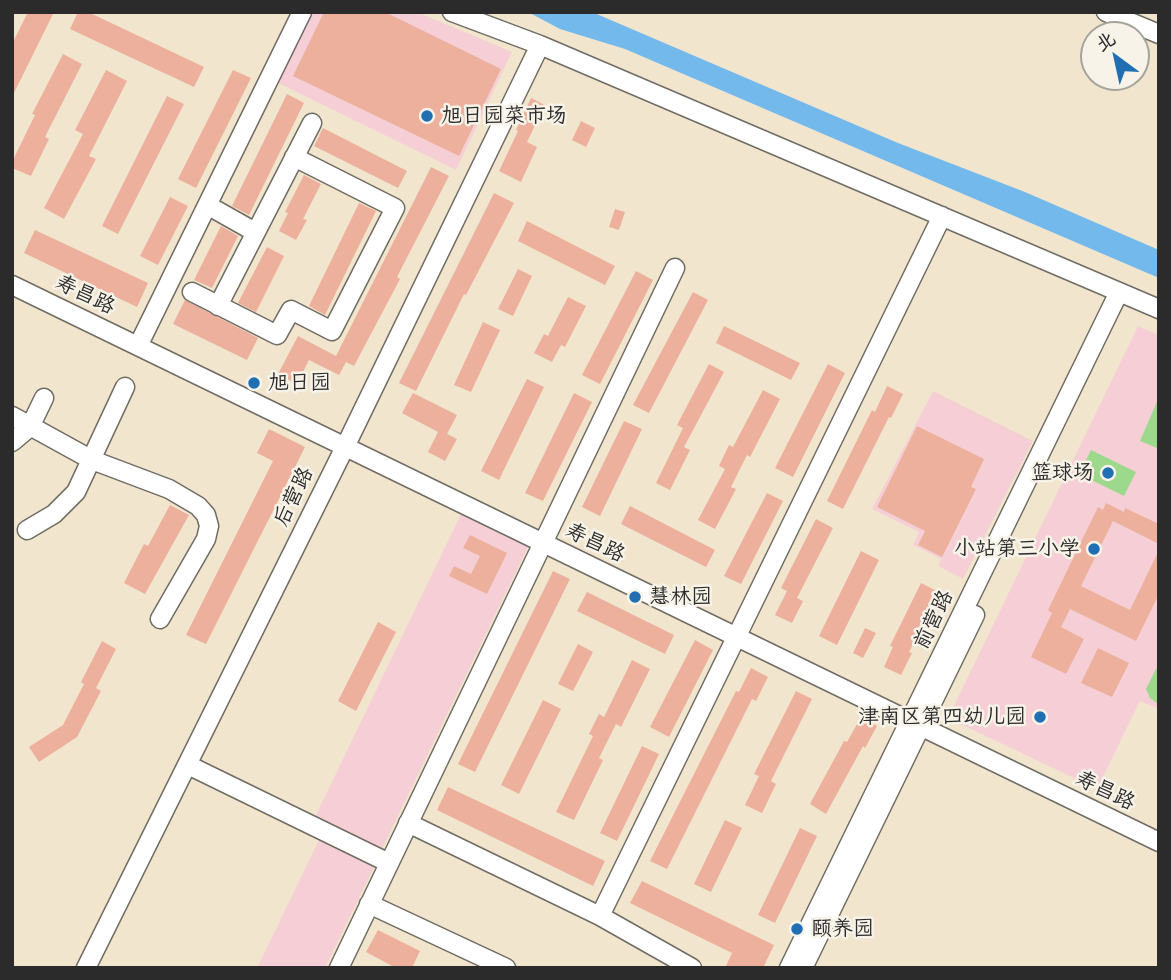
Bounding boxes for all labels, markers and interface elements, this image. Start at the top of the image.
north arrow [1080,21,1150,91]
text: 北 [1089,23,1120,57]
place label: 旭日园菜市场 [441,103,567,129]
marker: 旭日园菜市场 [419,108,435,124]
street label: 寿昌路 [51,270,119,320]
place label: 旭日园 [268,370,331,396]
marker: 旭日园 [246,375,262,391]
place label: 篮球场 [1031,460,1094,486]
street label: 后营路 [269,463,319,531]
marker: 篮球场 [1100,465,1116,481]
street label: 寿昌路 [561,518,629,568]
place label: 小站第三小学 [954,536,1080,562]
marker: 小站第三小学 [1086,541,1102,557]
place label: 慧林园 [649,584,712,610]
street label: 前营路 [909,586,959,654]
marker: 慧林园 [627,589,643,605]
place label: 津南区第四幼儿园 [858,704,1026,730]
marker: 津南区第四幼儿园 [1032,709,1048,725]
street label: 寿昌路 [1071,766,1139,816]
place label: 颐养园 [811,916,874,942]
marker: 颐养园 [789,921,805,937]

